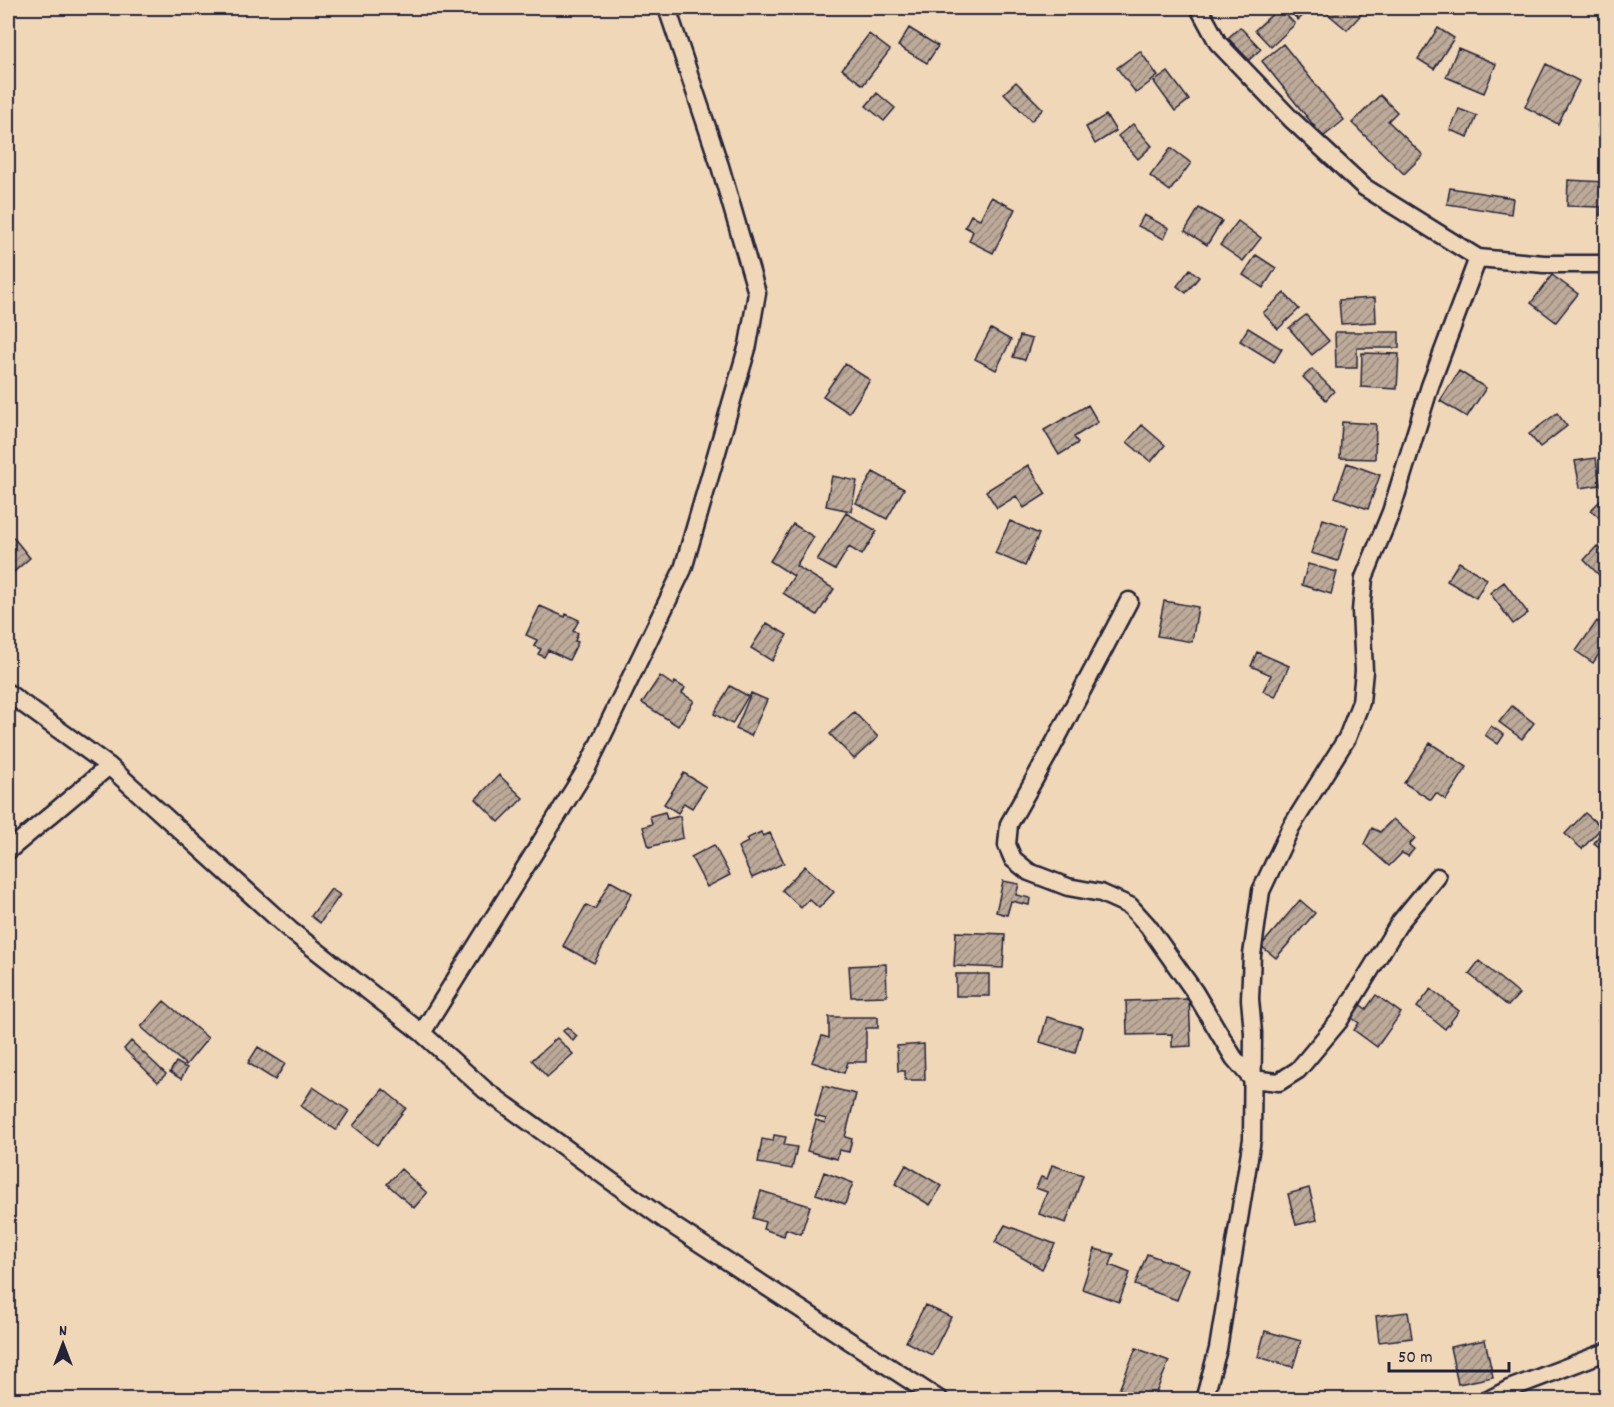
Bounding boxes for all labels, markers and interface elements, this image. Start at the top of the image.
north arrow [33,1314,93,1374]
text: N [59,1320,67,1343]
scale bar [1389,1335,1509,1373]
text: 50 m [1398,1346,1433,1371]

